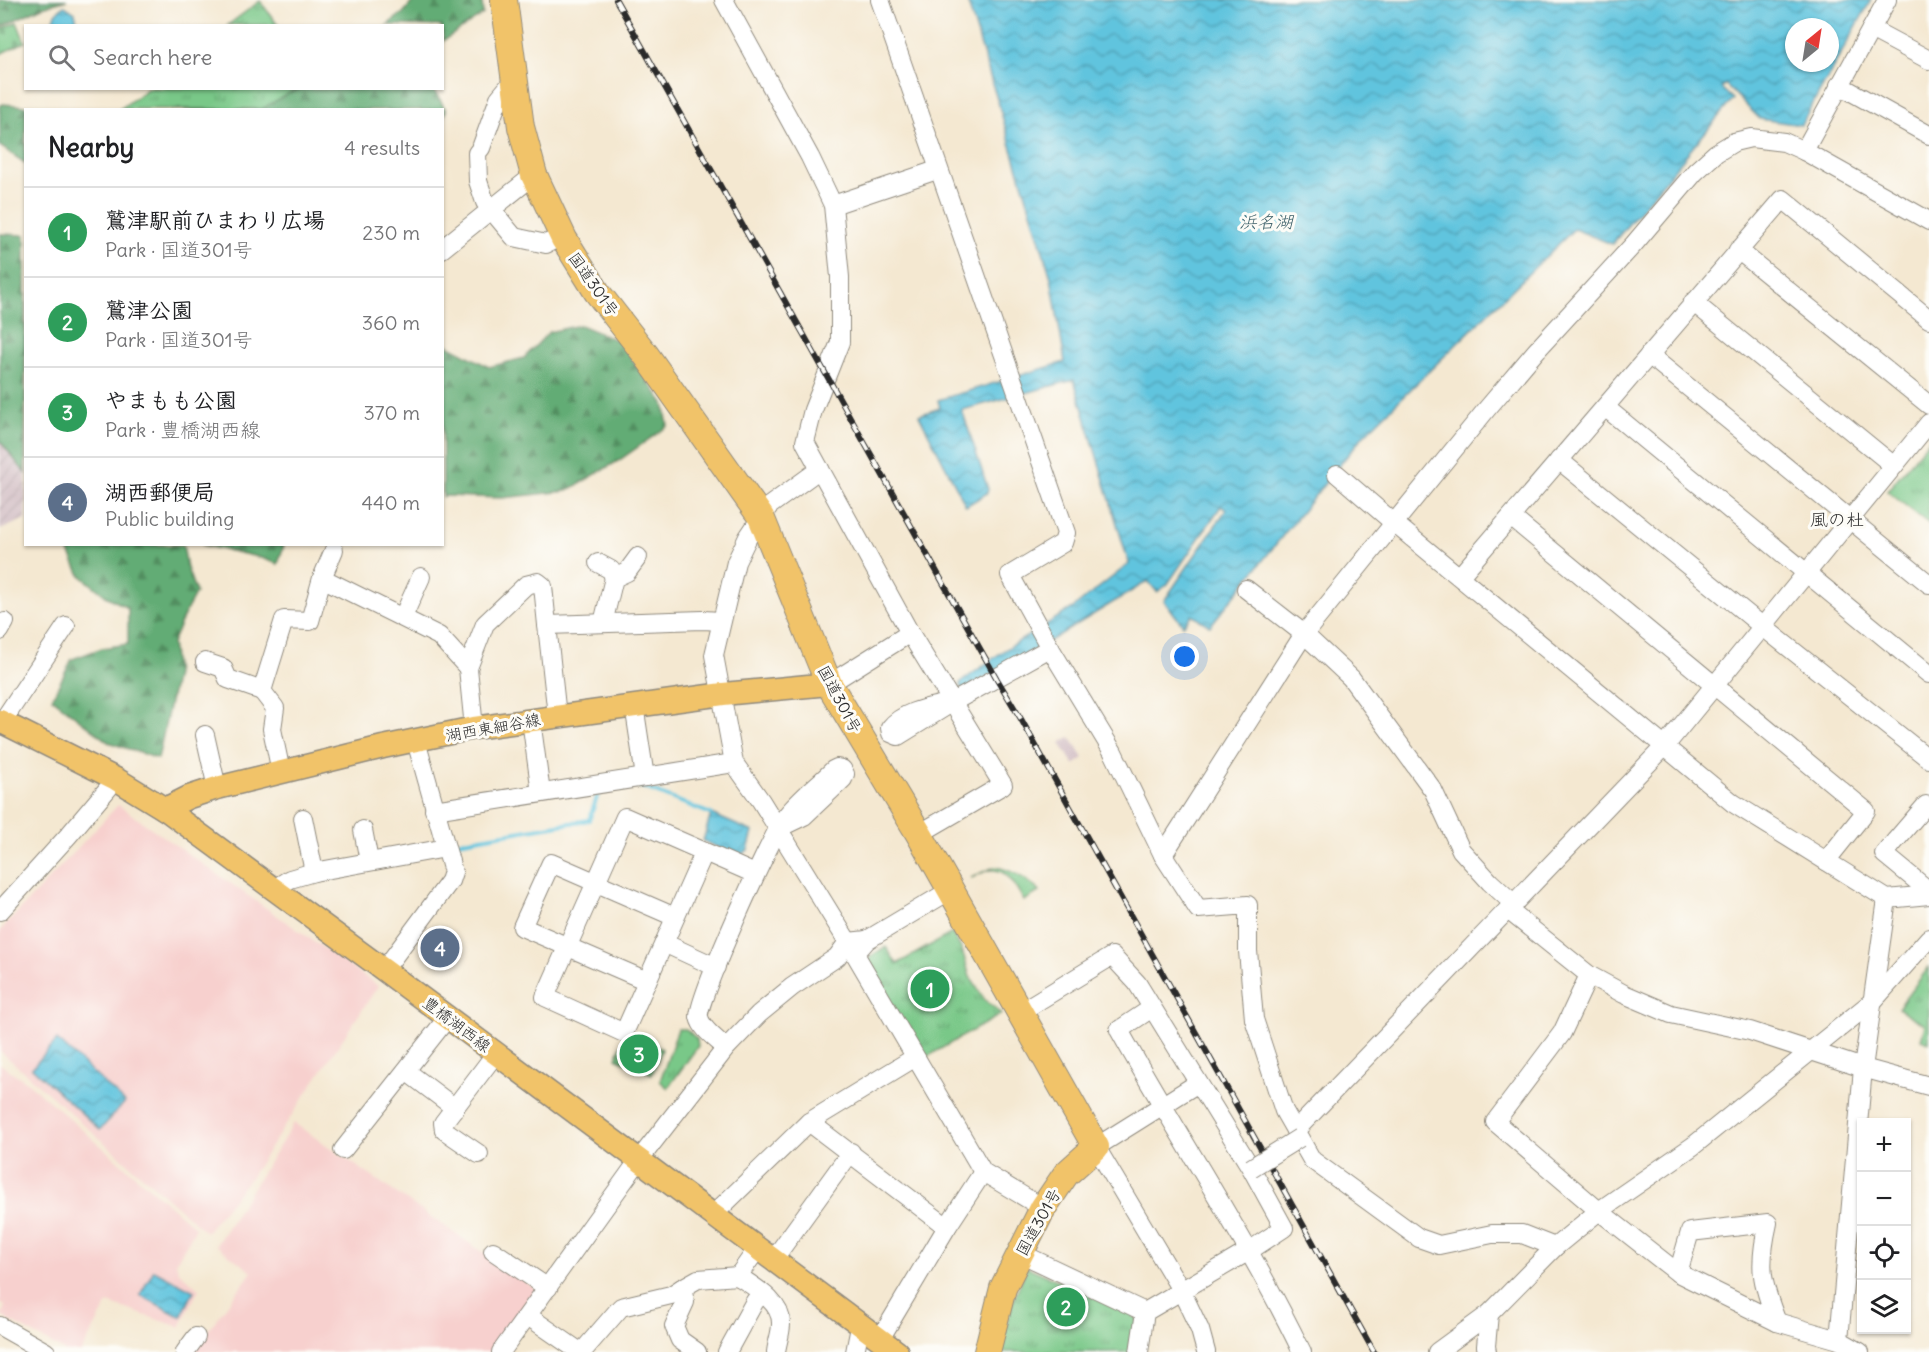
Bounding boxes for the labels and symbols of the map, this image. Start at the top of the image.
north arrow [1785,18,1839,72]
water label: 浜名湖 [1239,210,1295,233]
street label: 国道301号 [565,248,623,320]
district label: 風の杜 [1810,508,1864,531]
your location [1170,642,1199,671]
street label: 国道301号 [814,662,866,736]
street label: 湖西東細谷線 [444,709,542,745]
pin: 4 [420,926,460,970]
pin: 1 [910,966,950,1012]
street label: 豊橋湖西線 [419,992,495,1056]
pin: 3 [620,1032,658,1076]
street label: 国道301号 [1011,1185,1065,1259]
pin: 2 [1046,1284,1086,1330]

